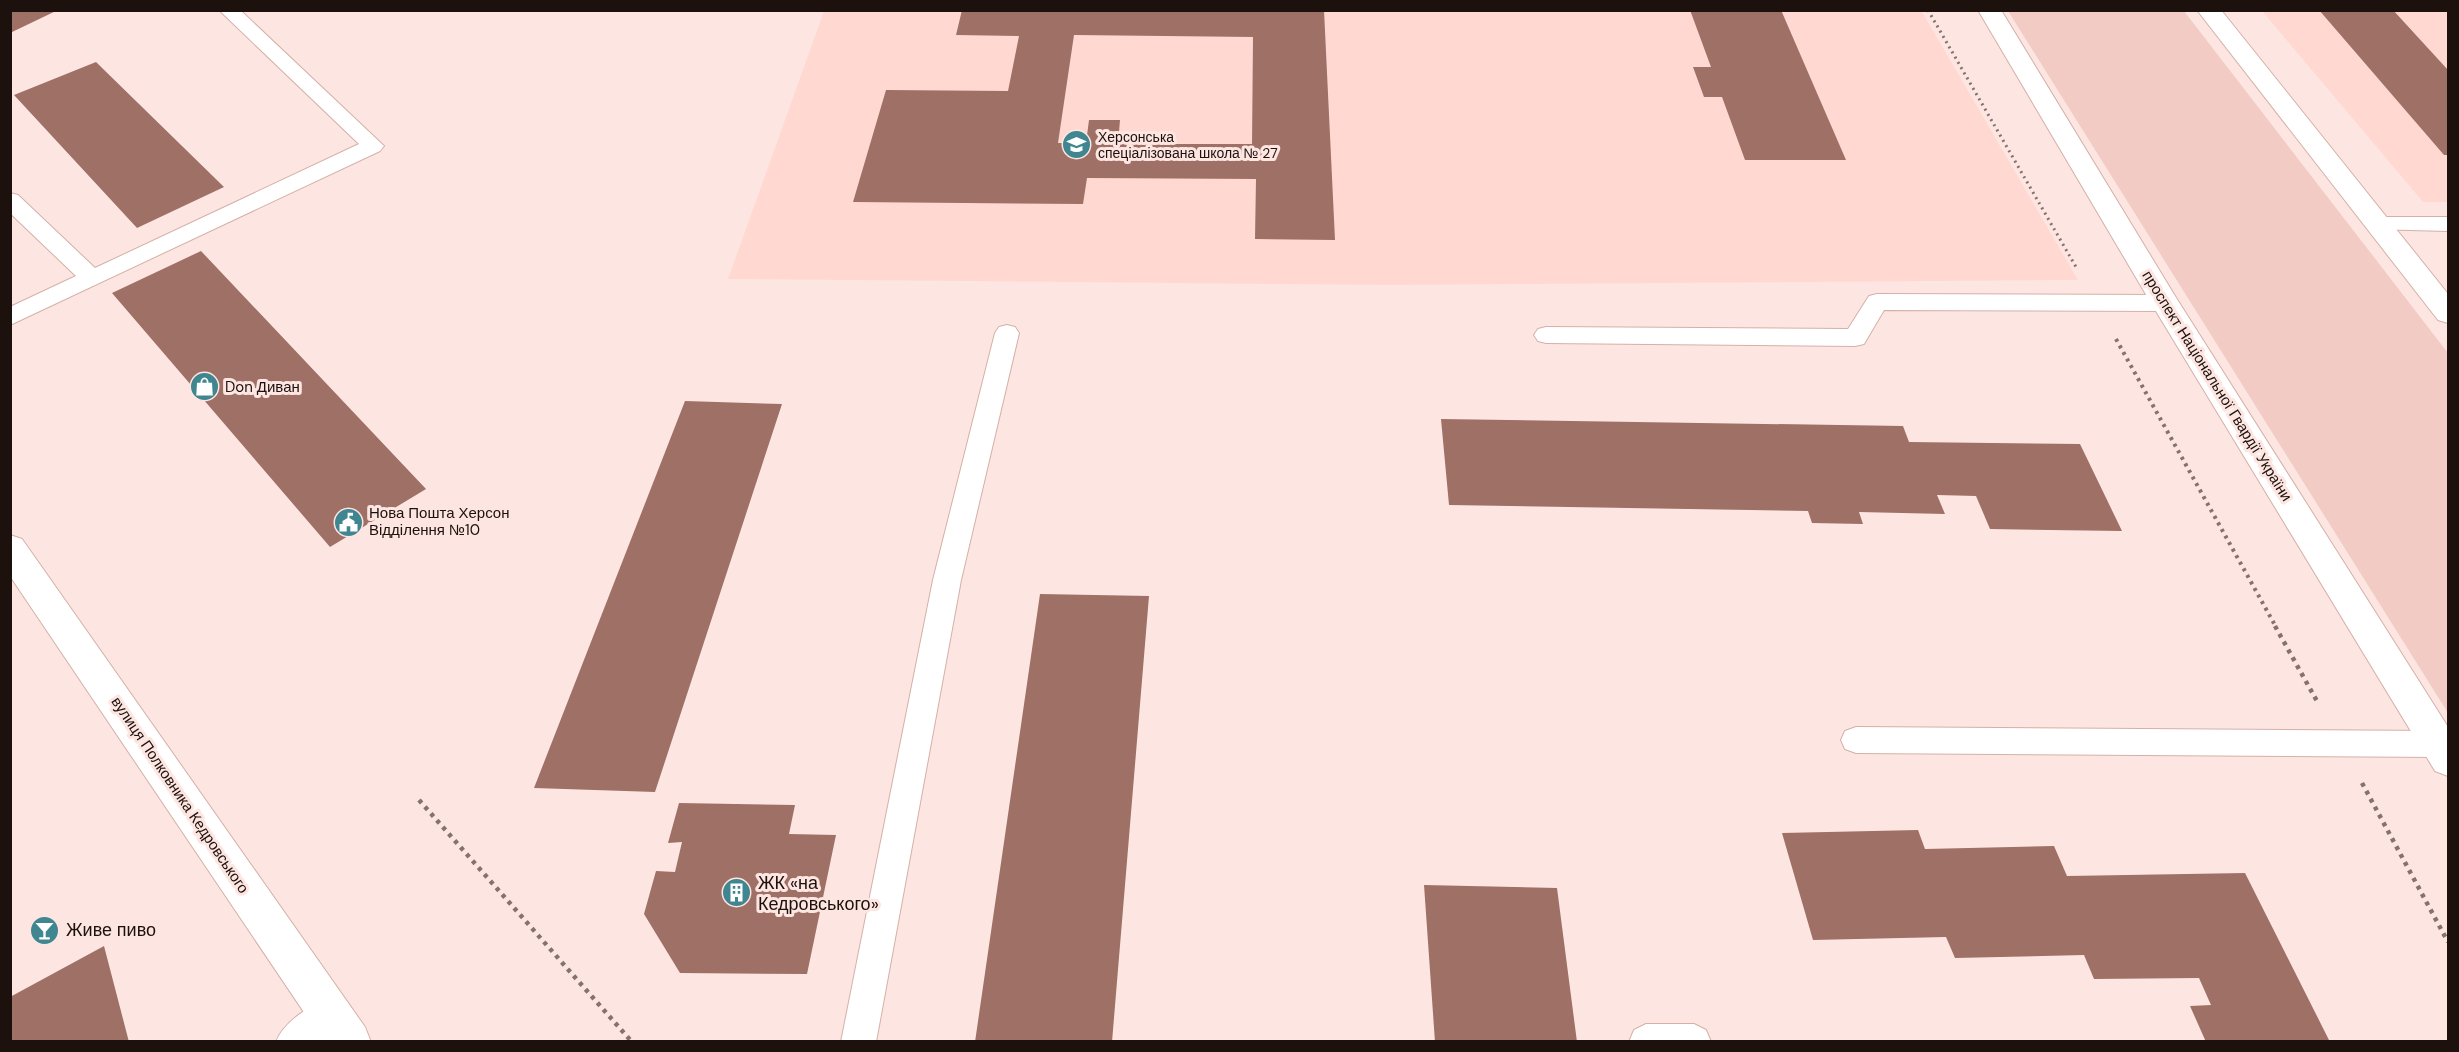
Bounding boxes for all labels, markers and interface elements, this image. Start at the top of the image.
place label: Херсонська спеціалізована школа № 27 [1098,128,1278,162]
school or university icon: Херсонська спеціалізована школа № 27 [1061,129,1093,161]
street label: проспект Національної Гвардії України [2137,267,2297,505]
shop icon: Don Диван [188,371,220,403]
place label: Don Диван [225,377,300,397]
place label: Нова Пошта Херсон Відділення №10 [369,503,509,540]
public building icon: Нова Пошта Херсон Відділення №10 [332,506,364,538]
street label: вулиця Полковника Кедровського [107,693,253,897]
place label: ЖК «на Кедровського» [758,871,879,916]
building icon: ЖК «на Кедровського» [721,877,753,909]
bar icon: Живе пиво [29,914,61,946]
place label: Живе пиво [66,918,156,942]

